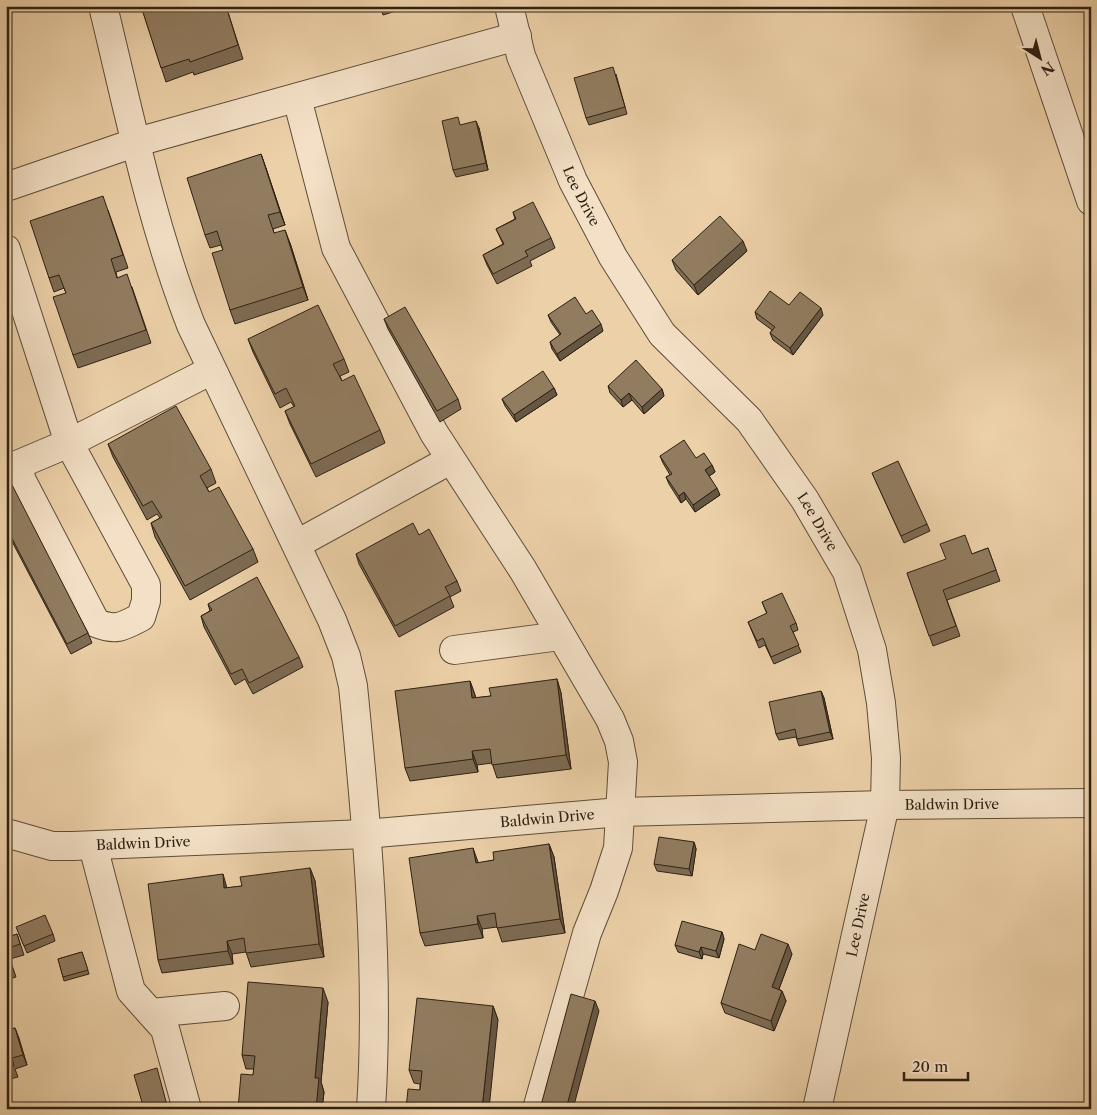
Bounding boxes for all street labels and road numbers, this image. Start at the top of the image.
street label: Lee Drive [559,163,604,229]
street label: Lee Drive [793,489,842,554]
street label: Baldwin Drive [905,795,999,814]
street label: Baldwin Drive [499,805,595,831]
street label: Baldwin Drive [96,832,191,854]
street label: Lee Drive [842,891,874,959]

